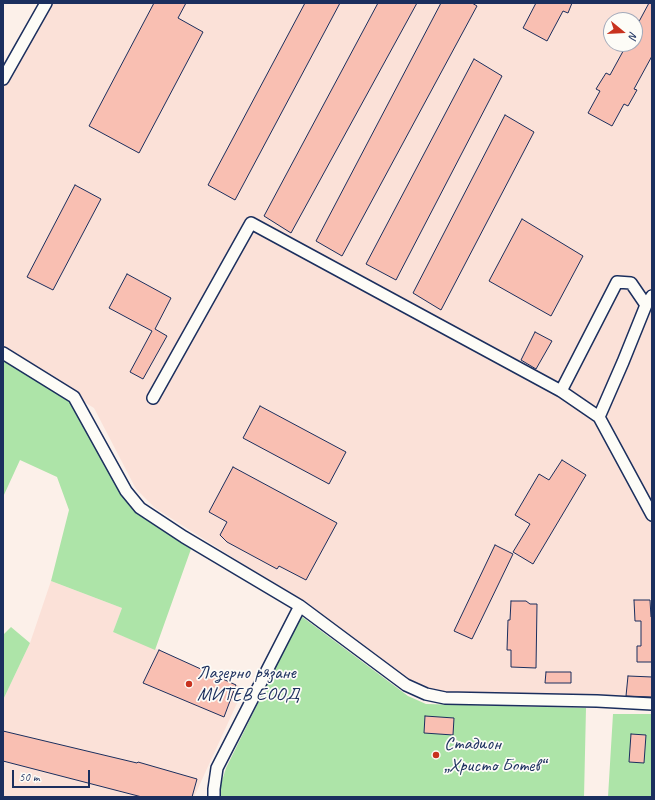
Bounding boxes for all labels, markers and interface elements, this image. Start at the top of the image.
north arrow [603,12,643,52]
text: N [626,30,641,41]
place label: Лазерно рязане МИТЕВ ЕООД [197,662,299,706]
marker: Лазерно рязане МИТЕВ ЕООД [184,679,194,689]
place label: Стадион „Христо Ботев“ [444,733,545,777]
marker: Стадион „Христо Ботев“ [431,750,441,760]
scale bar [14,762,92,788]
text: 50 m [19,769,39,785]

